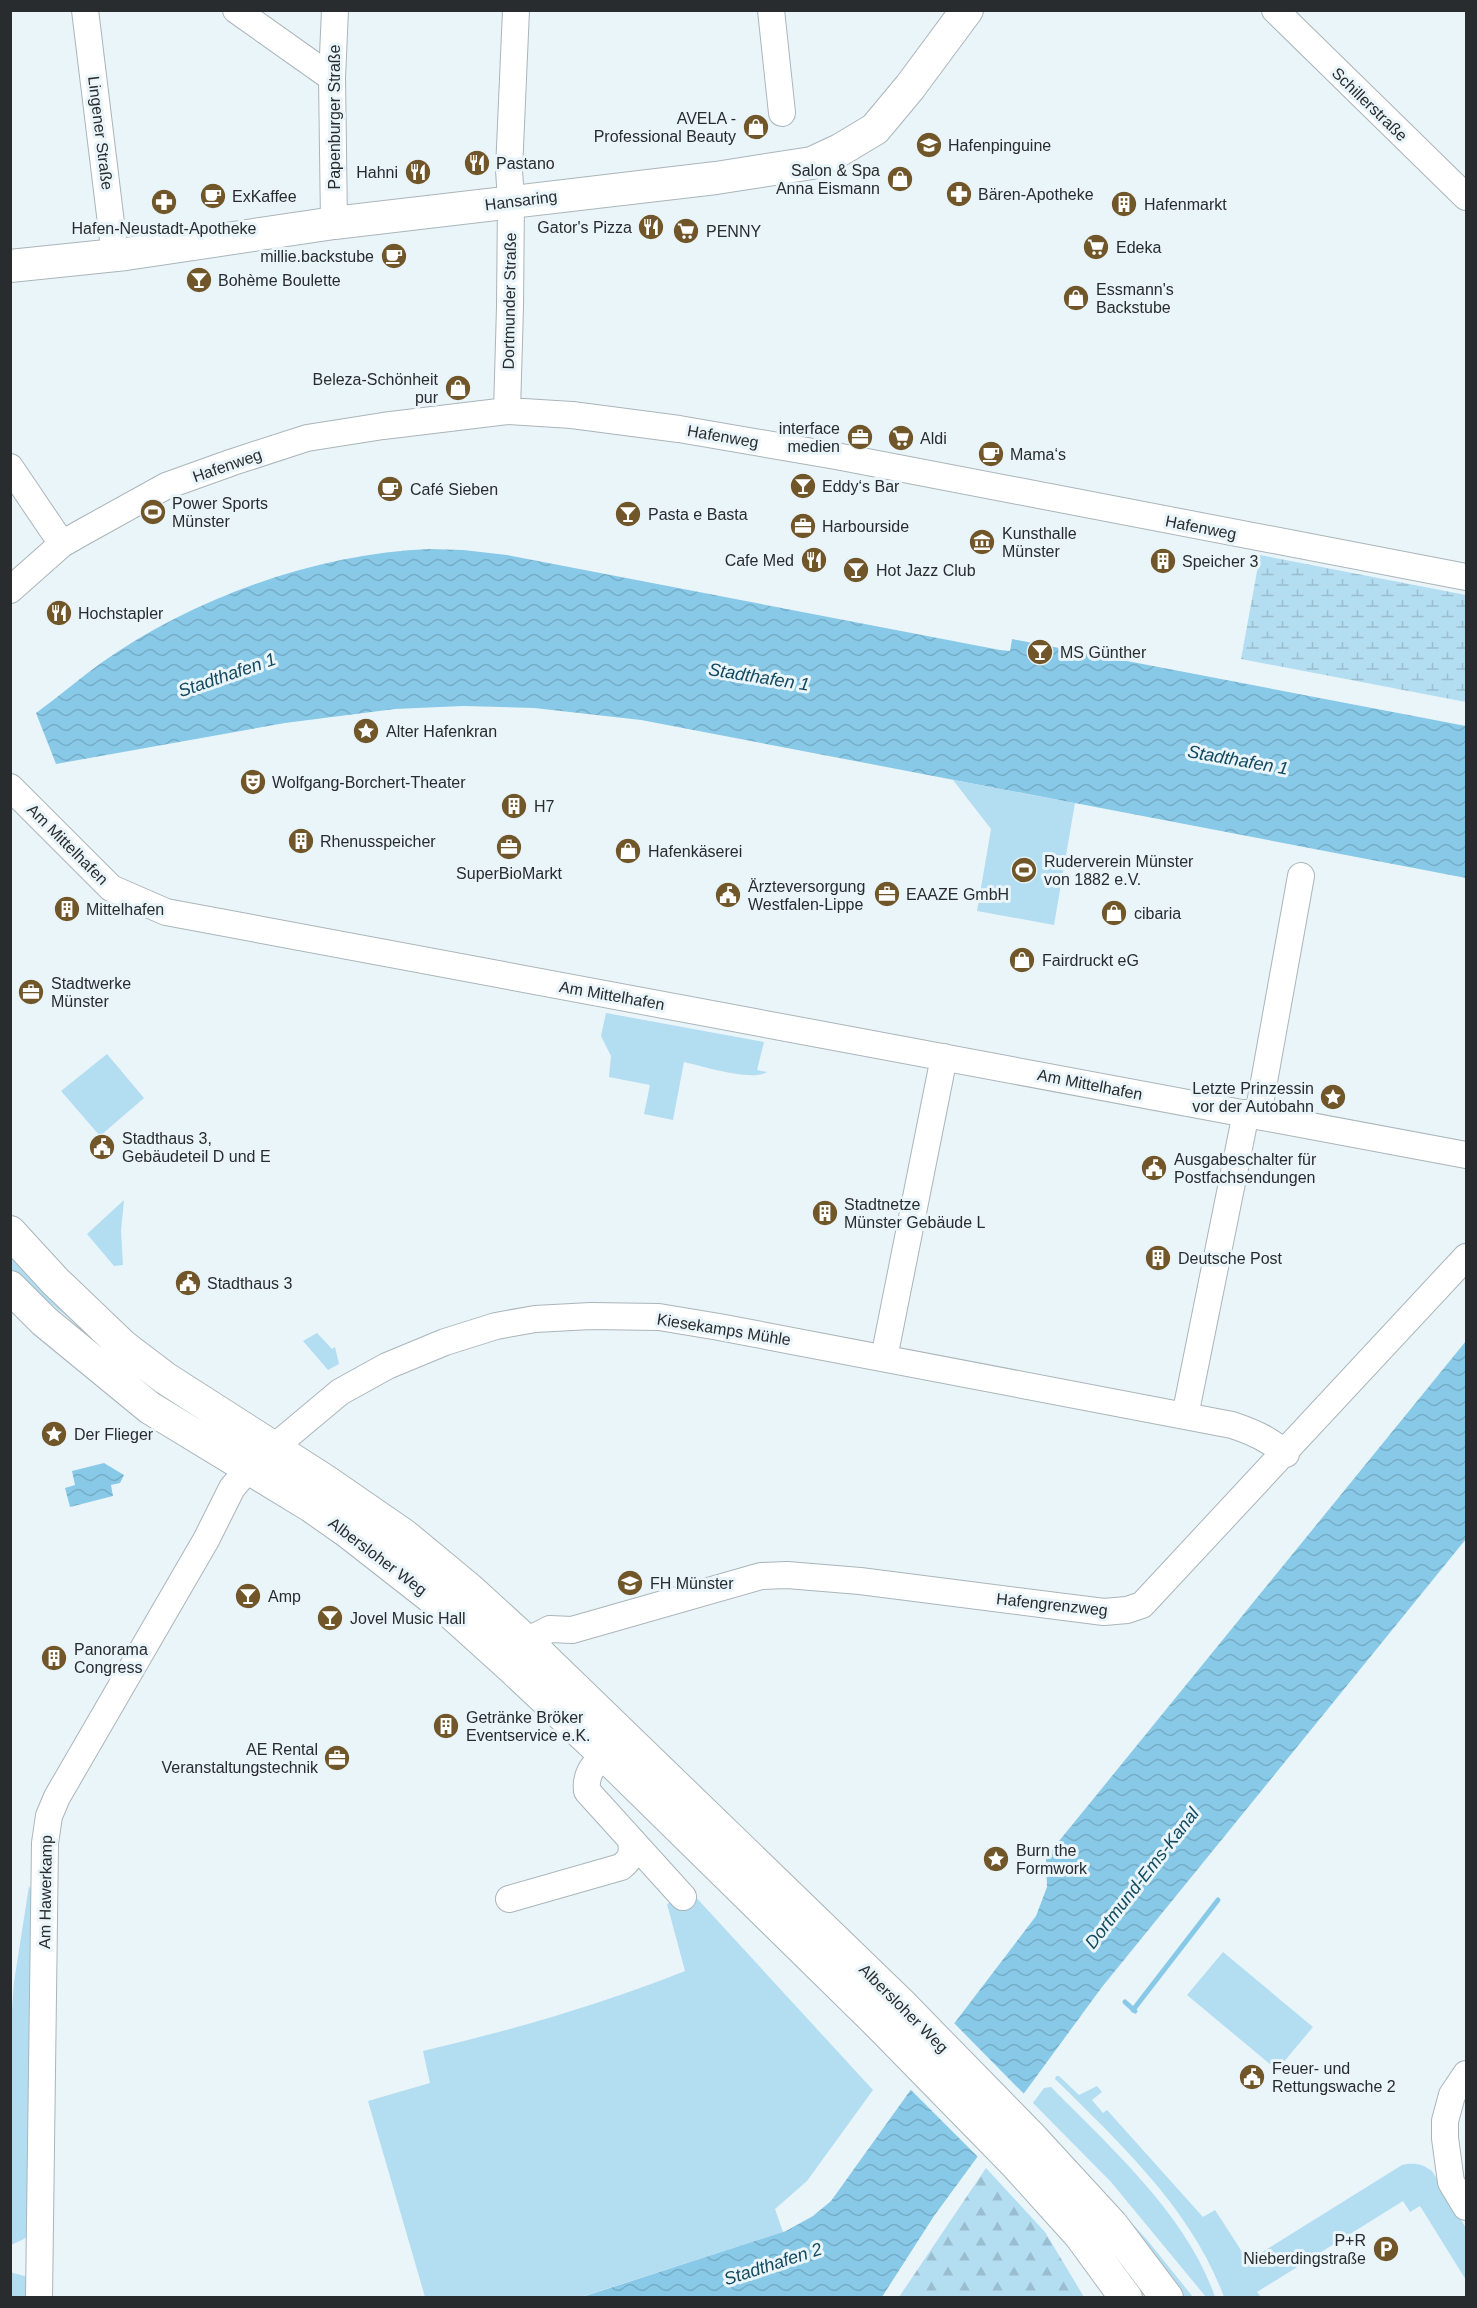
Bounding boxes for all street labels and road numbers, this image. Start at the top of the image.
street label: Papenburger Straße [326,44,343,189]
street label: Schillerstraße [1329,64,1411,145]
street label: Lingener Straße [85,75,116,191]
street label: Hansaring [484,188,558,213]
street label: Dortmunder Straße [500,232,519,370]
street label: Hafenweg [686,422,760,451]
street label: Hafenweg [190,446,264,485]
street label: Hafenweg [1164,512,1238,543]
street label: Am Mittelhafen [24,801,111,888]
street label: Am Mittelhafen [558,978,666,1013]
street label: Am Mittelhafen [1036,1066,1144,1103]
street label: Kiesekamps Mühle [656,1311,792,1348]
street label: Albersloher Weg [325,1514,430,1599]
street label: Hafengrenzweg [995,1590,1109,1619]
street label: Am Hawerkamp [36,1835,55,1949]
street label: Albersloher Weg [856,1961,951,2056]

